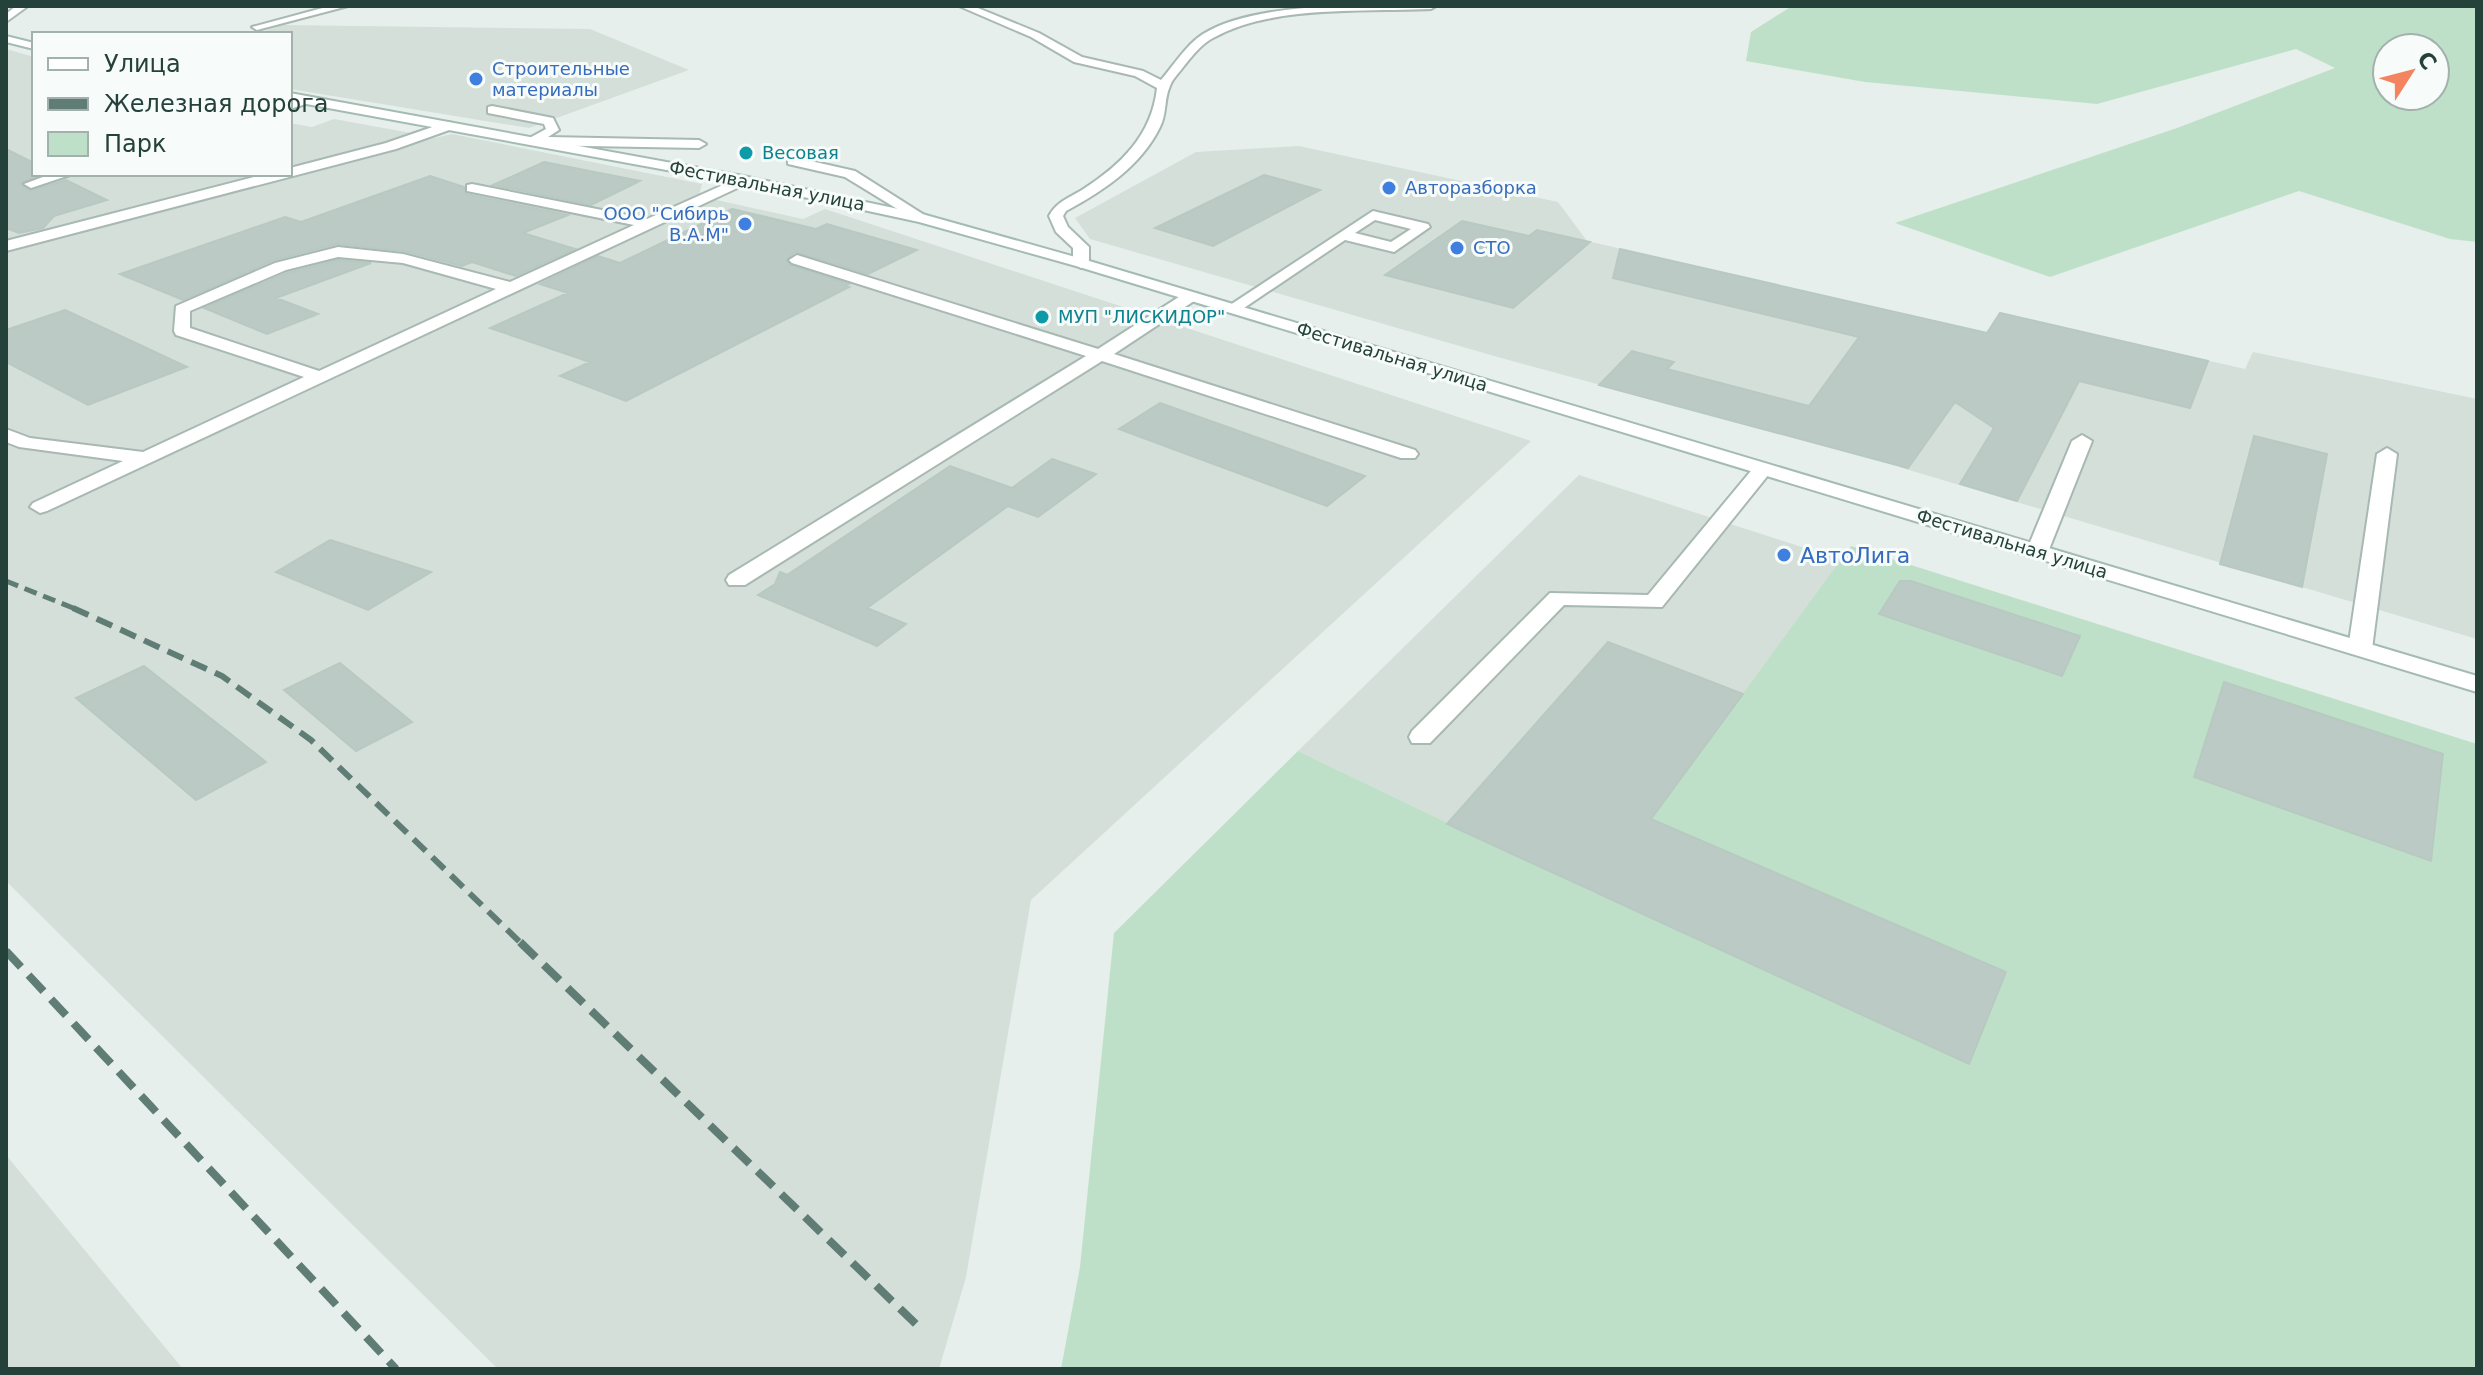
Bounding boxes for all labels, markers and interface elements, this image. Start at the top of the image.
legend [32,32,292,176]
north arrow [2371,32,2451,112]
text: С [2412,47,2442,74]
text: Улица [104,50,181,78]
place label: Строительные материалы [492,58,630,100]
marker: Строительные материалы [467,70,485,88]
text: Железная дорога [104,90,328,118]
text: Парк [104,130,166,158]
place label: Весовая [762,142,839,163]
marker: Весовая [737,144,755,162]
street label: Фестивальная улица [667,156,867,215]
place label: Авторазборка [1405,177,1537,198]
marker: Авторазборка [1380,179,1398,197]
place label: ООО "Сибирь В.А.М" [603,203,729,245]
marker: ООО "Сибирь В.А.М" [736,215,754,233]
place label: СТО [1473,237,1511,258]
marker: СТО [1448,239,1466,257]
place label: МУП "ЛИСКИДОР" [1058,306,1225,327]
marker: МУП "ЛИСКИДОР" [1033,308,1051,326]
street label: Фестивальная улица [1294,317,1490,396]
street label: Фестивальная улица [1914,504,2110,583]
place label: АвтоЛига [1800,543,1910,568]
marker: АвтоЛига [1775,546,1793,564]

